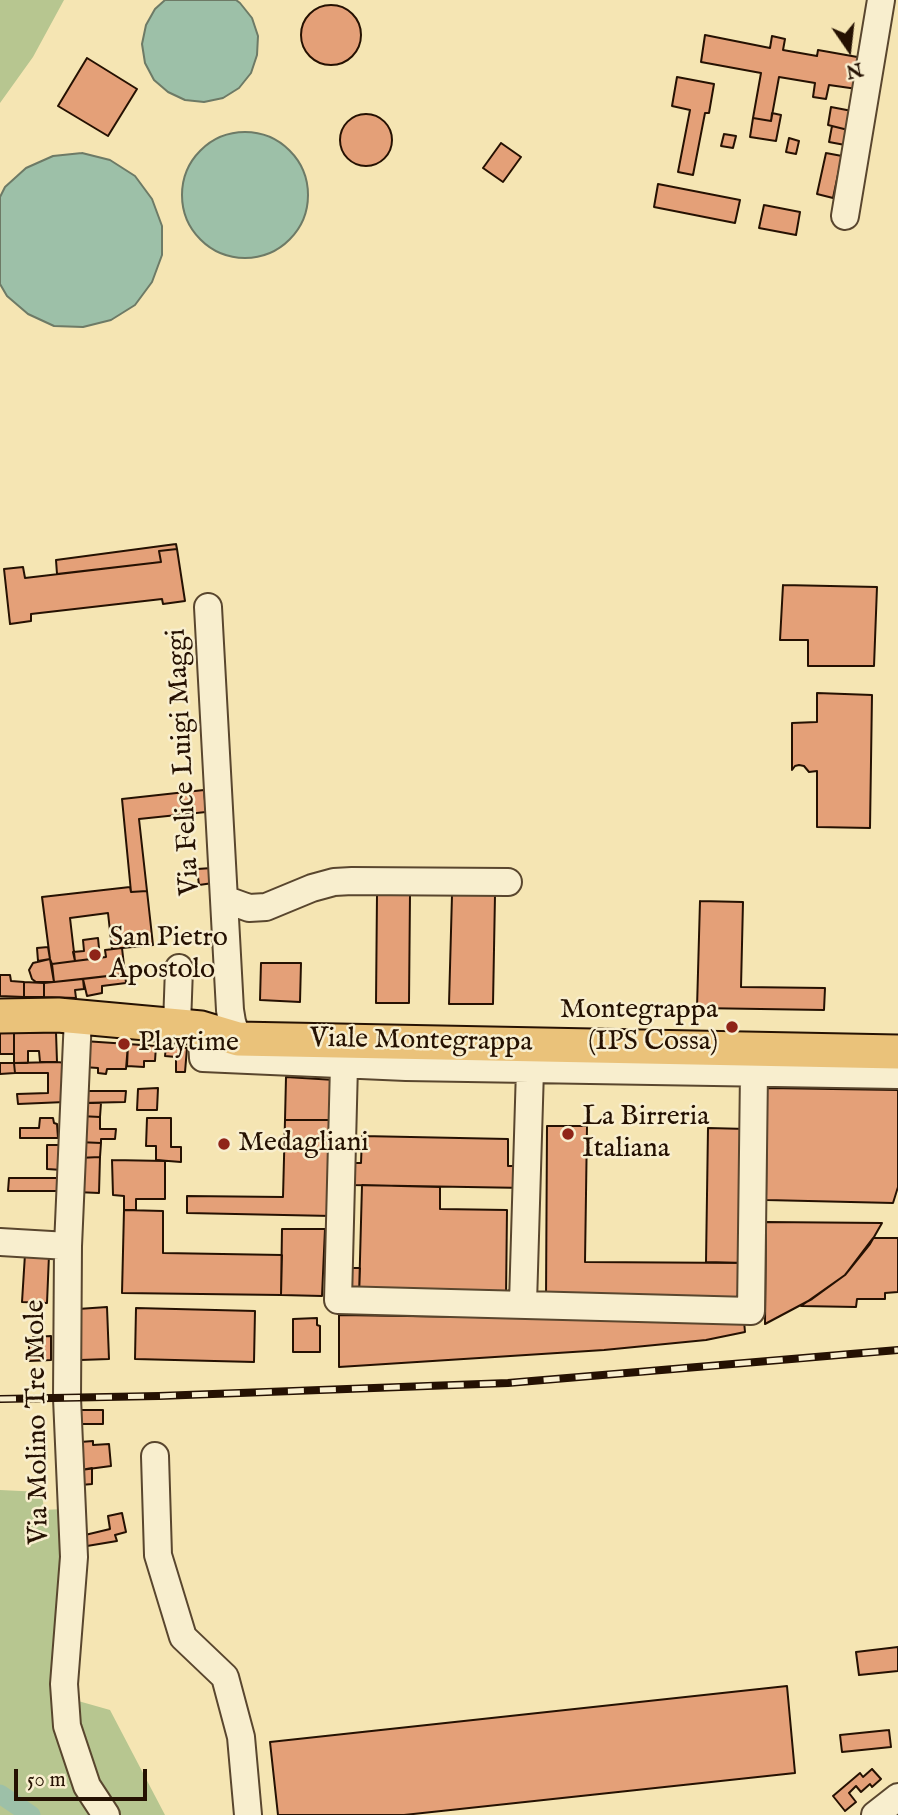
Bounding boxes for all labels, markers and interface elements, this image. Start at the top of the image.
north arrow [814,14,884,84]
text: N [843,56,865,83]
street label: Via Felice Luigi Maggi [161,628,209,896]
place label: San Pietro Apostolo [109,922,228,988]
marker: San Pietro Apostolo [87,947,103,963]
place label: Montegrappa (IPS Cossa) [560,994,718,1060]
marker: Montegrappa (IPS Cossa) [724,1019,740,1035]
street label: Viale Montegrappa [309,1023,533,1061]
place label: Playtime [138,1027,239,1061]
marker: Playtime [116,1036,132,1052]
place label: La Birreria Italiana [582,1101,709,1167]
marker: La Birreria Italiana [560,1126,576,1142]
place label: Medagliani [238,1127,369,1161]
marker: Medagliani [216,1136,232,1152]
street label: Via Molino Tre Mole [20,1299,58,1545]
scale bar [18,1756,150,1800]
text: 50 m [27,1767,66,1794]

